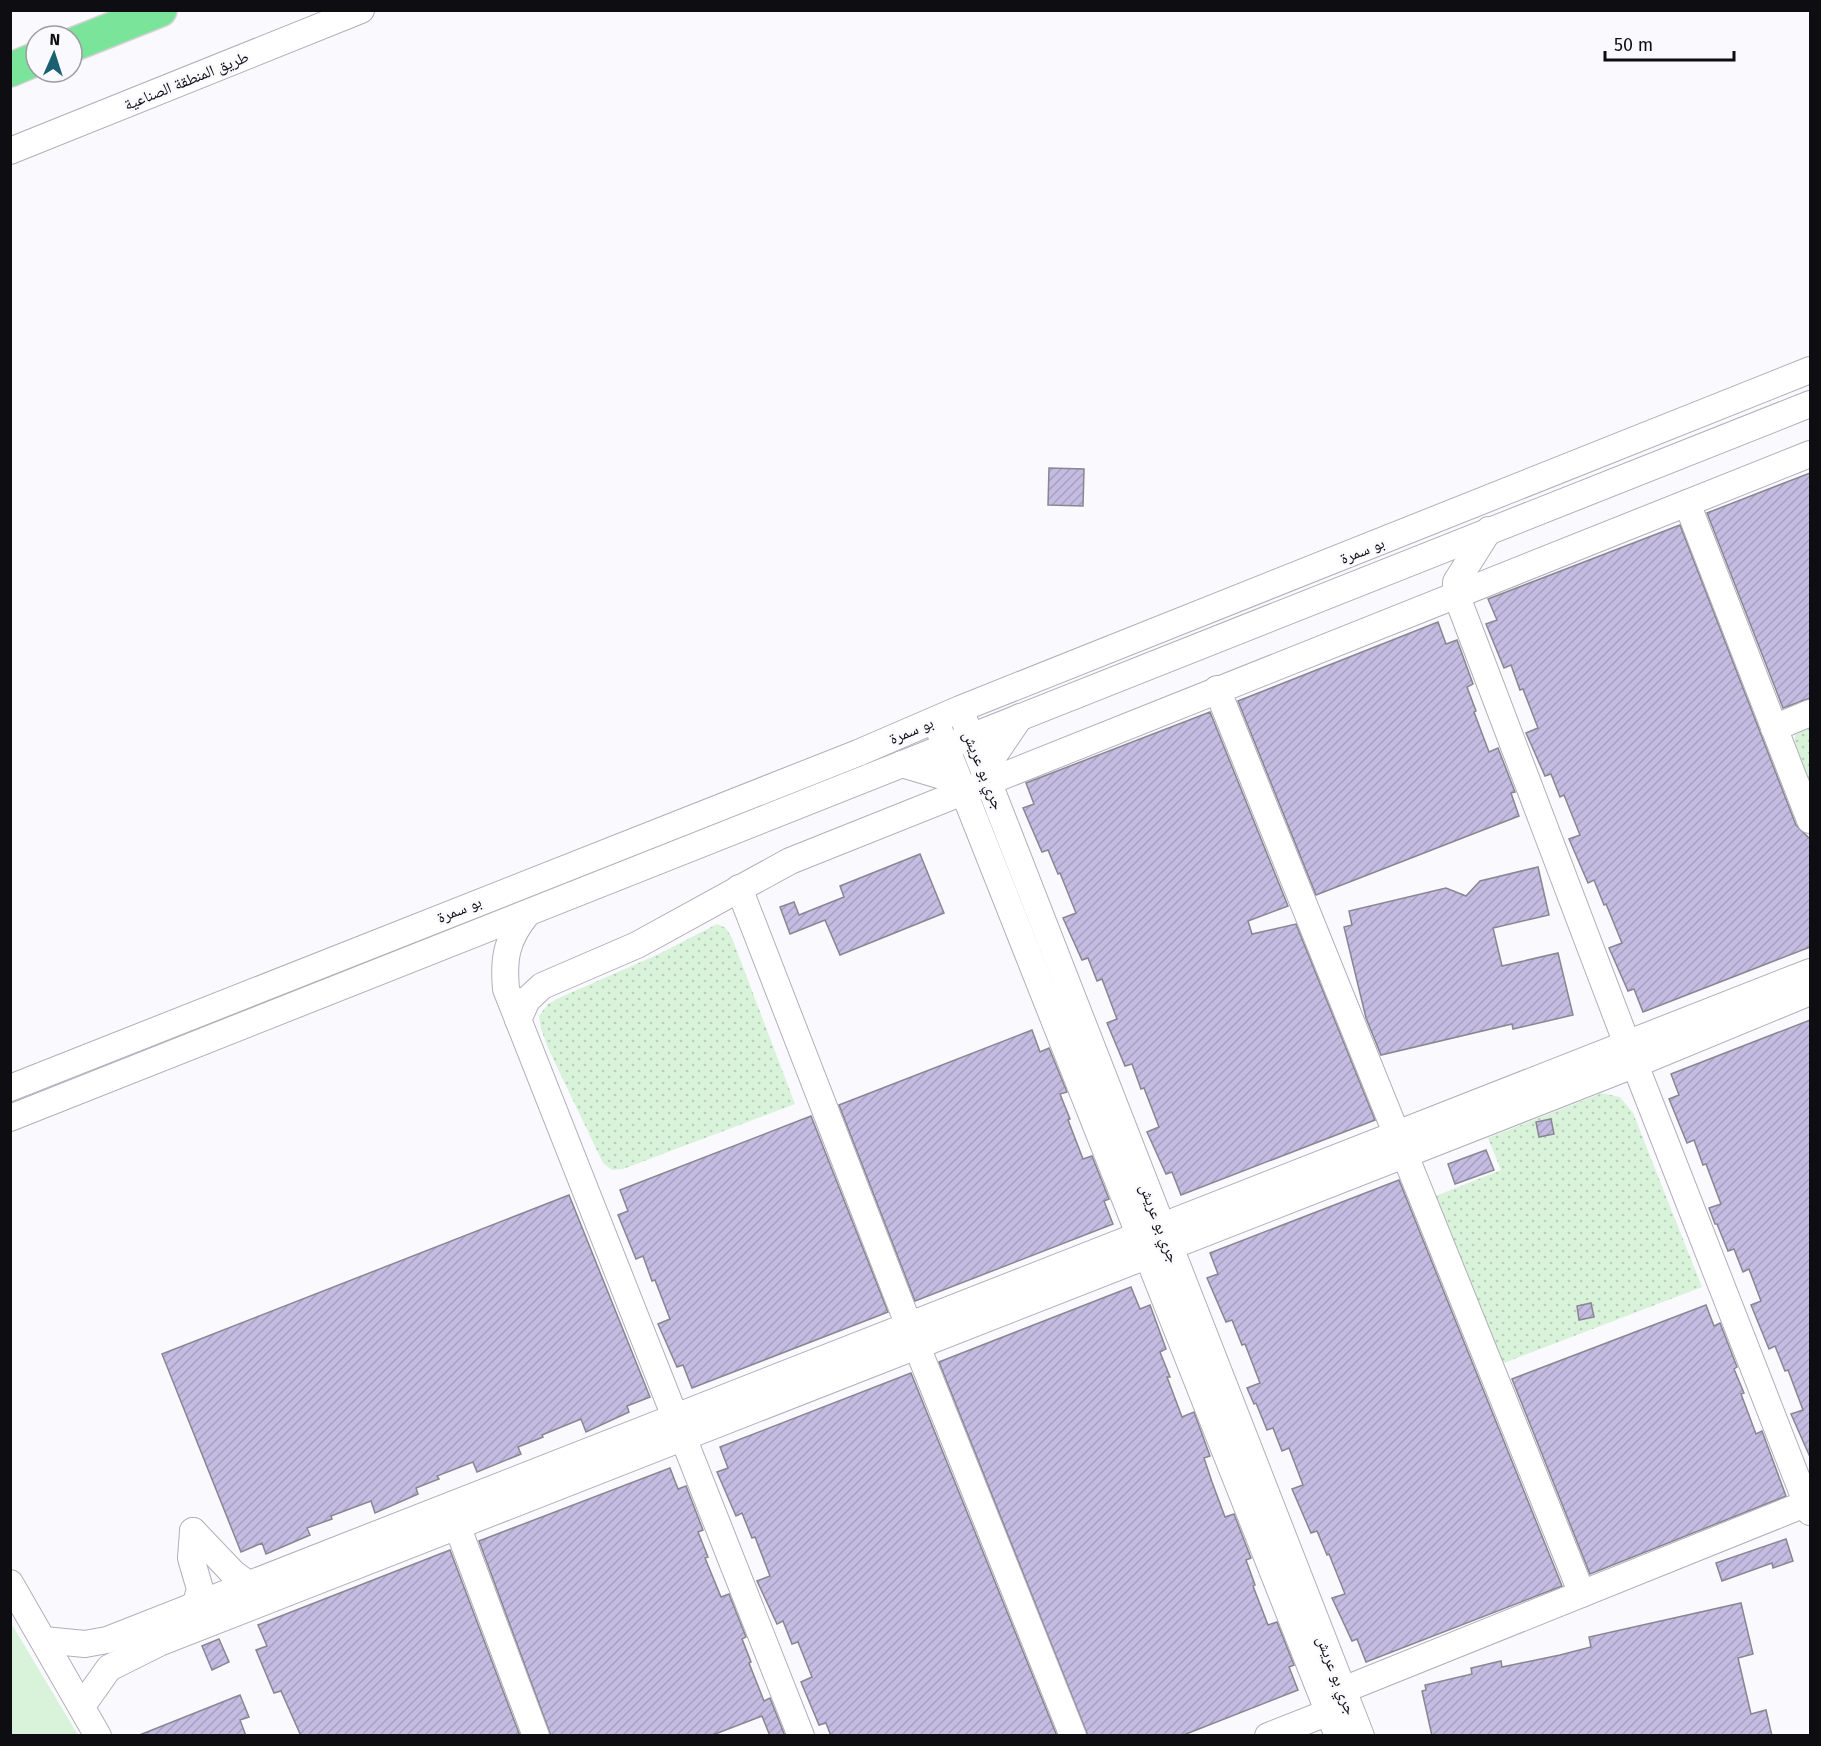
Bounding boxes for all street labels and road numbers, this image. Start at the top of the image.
street label: طريق المنطقة الصناعية [121,47,252,115]
street label: بو سمرة [1337,533,1387,568]
street label: بو سمرة [886,713,936,748]
street label: جري بو عريش [956,728,1008,813]
street label: بو سمرة [434,892,484,927]
street label: جري بو عريش [1133,1181,1183,1267]
street label: جري بو عريش [1310,1633,1360,1719]

